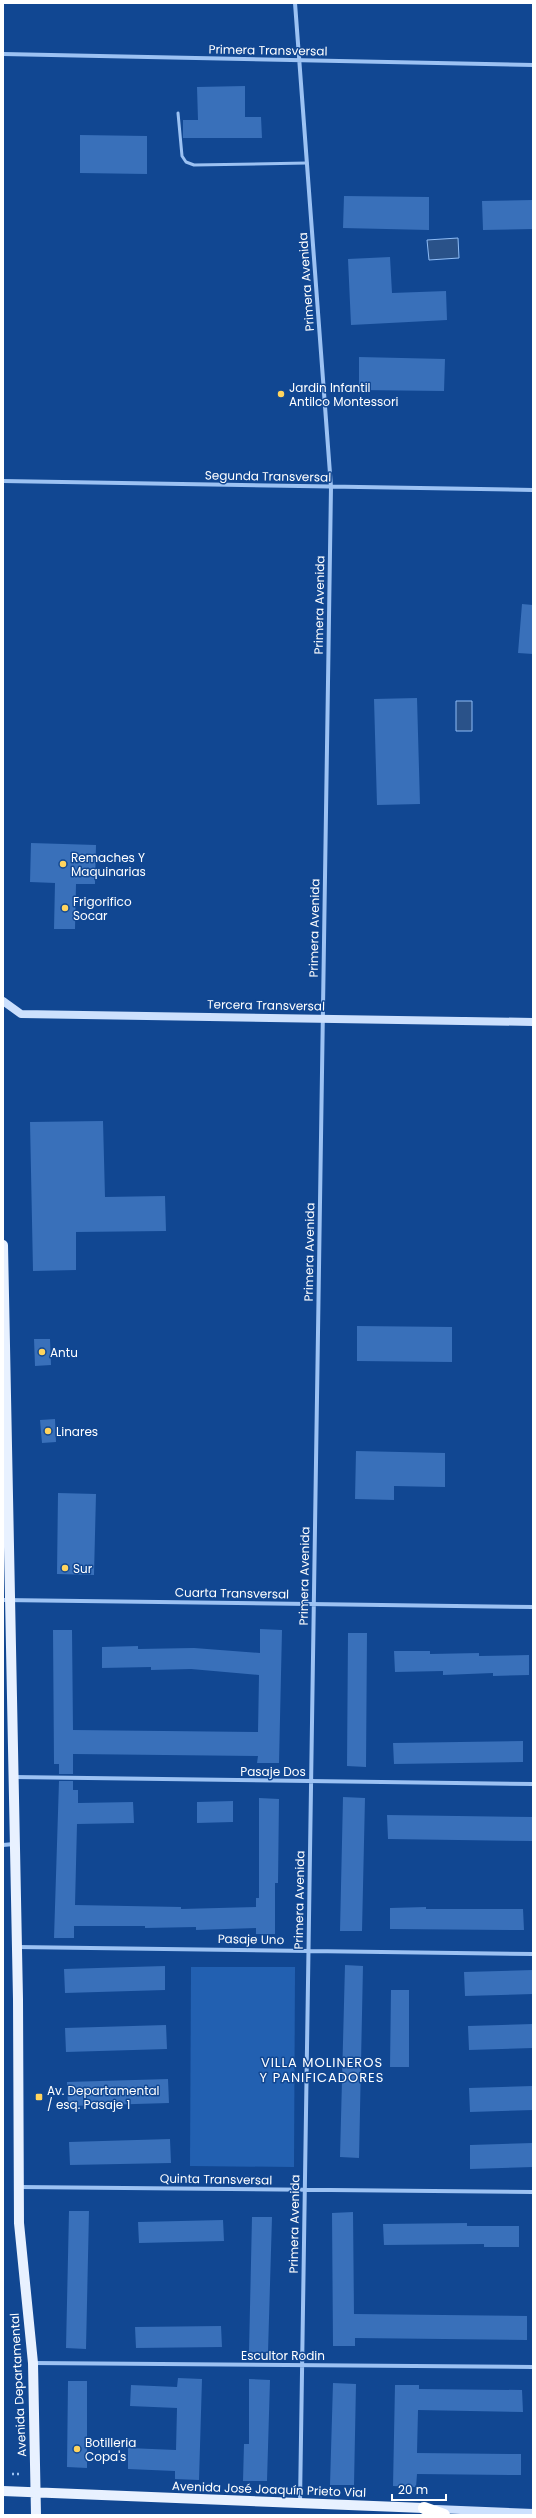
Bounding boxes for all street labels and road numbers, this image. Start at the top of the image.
street label: Primera Transversal [208,40,328,60]
street label: Primera Avenida [294,232,318,332]
street label: Segunda Transversal [205,466,331,486]
street label: Primera Avenida [310,555,328,655]
street label: Primera Avenida [305,878,323,978]
street label: Tercera Transversal [207,995,325,1015]
street label: Primera Avenida [300,1202,318,1302]
street label: Primera Avenida [295,1526,313,1626]
street label: Cuarta Transversal [175,1584,289,1602]
street label: Pasaje Dos [240,1763,306,1780]
street label: Primera Avenida [290,1850,308,1950]
street label: Pasaje Uno [218,1930,285,1948]
street label: Quinta Transversal [160,2170,272,2188]
street label: Primera Avenida [285,2174,303,2274]
street label: Avenida Departamental [6,2312,30,2458]
street label: Escultor Rodin [241,2347,325,2364]
street label: Avenida José Joaquín Prieto Vial [172,2477,366,2501]

